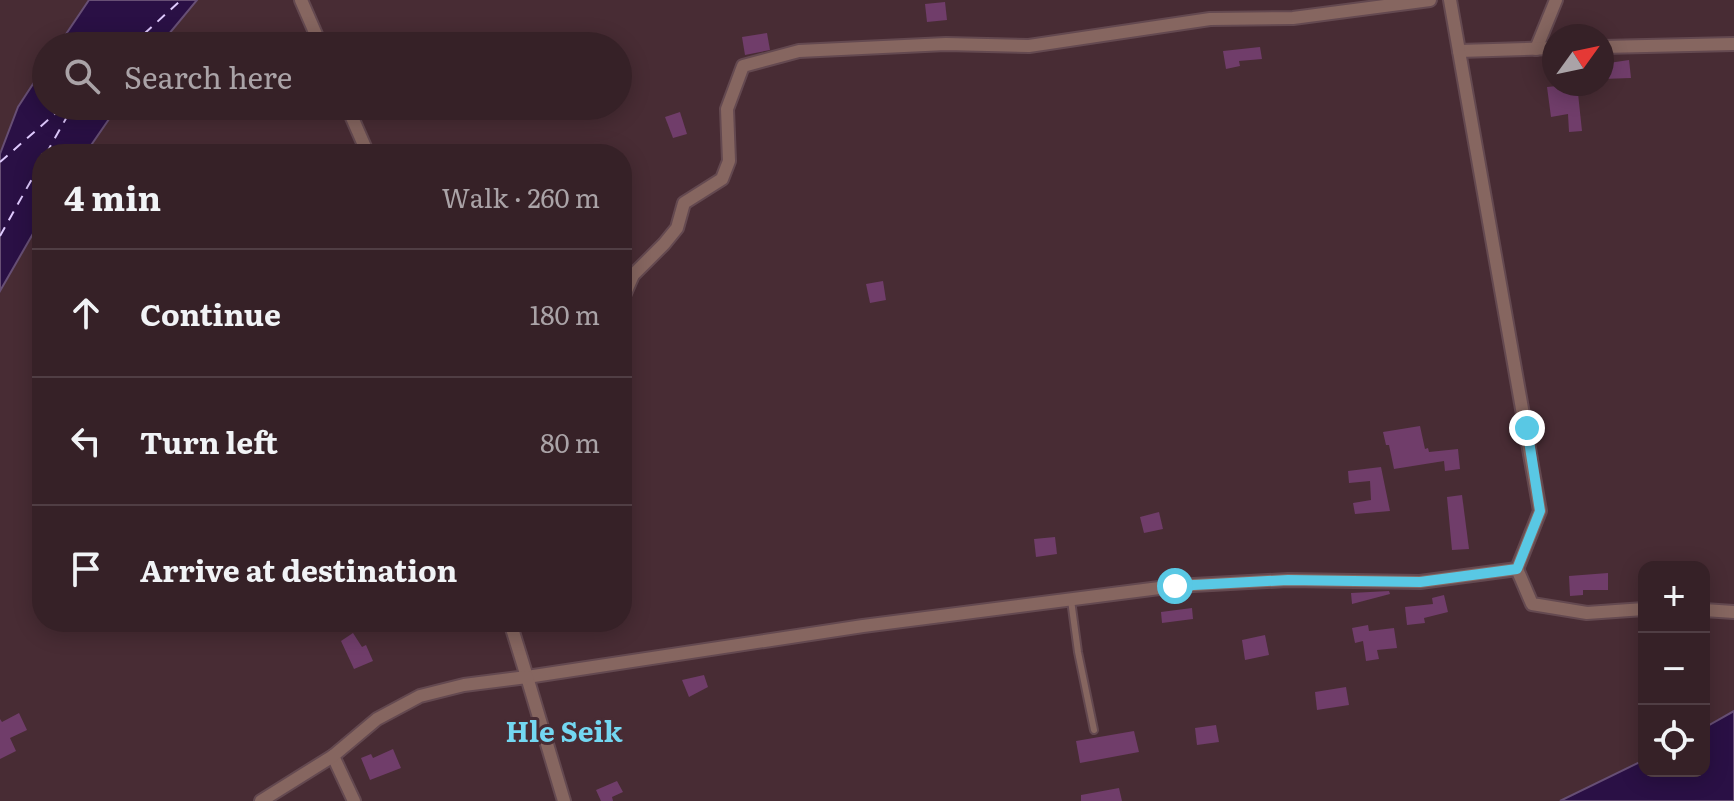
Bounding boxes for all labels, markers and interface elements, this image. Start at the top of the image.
north arrow [1542,24,1614,96]
search box [32,32,632,120]
icon: search [60,54,104,98]
text: Search here [124,54,292,98]
text: 4 min [64,171,161,221]
text: Walk · 260 m [442,177,600,216]
icon: ahead [64,291,108,335]
text: Continue [140,291,281,335]
text: 180 m [530,294,600,333]
route end [1509,410,1545,446]
icon: left [64,419,108,463]
text: Turn left [140,419,278,463]
text: 80 m [540,422,600,461]
icon: arrive [64,547,108,591]
text: Arrive at destination [140,547,457,591]
map controls [1638,561,1710,777]
button: + [1638,561,1710,633]
route start [1157,568,1193,604]
button: − [1638,633,1710,705]
button: locate [1638,705,1710,777]
district label: Hle Seik [505,709,623,751]

